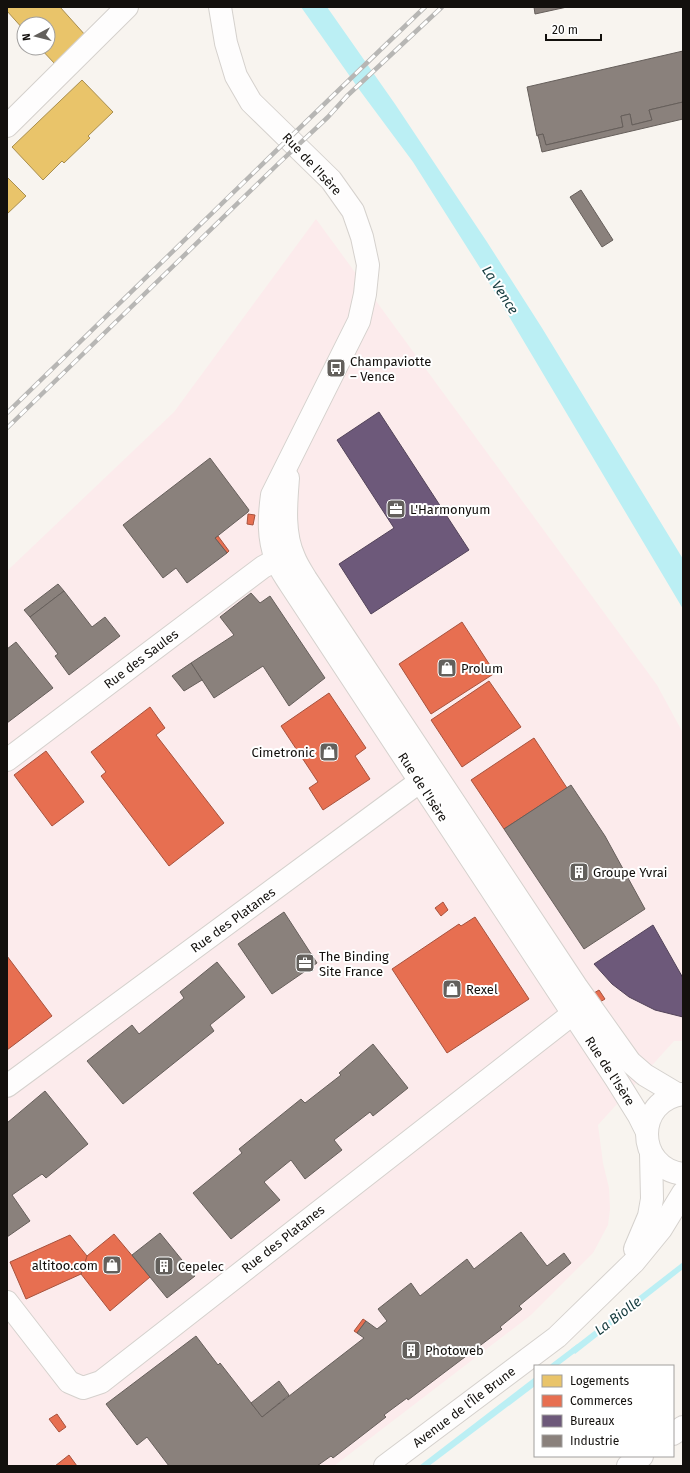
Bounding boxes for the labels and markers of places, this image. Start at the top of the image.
place label: Champaviotte – Vence [350,354,431,384]
bus stop icon: Champaviotte – Vence [325,357,347,379]
office icon: L'Harmonyum [385,498,407,520]
place label: L'Harmonyum [410,502,490,517]
shop icon: Prolum [436,657,458,679]
place label: Prolum [461,661,503,676]
shop icon: Cimetronic [318,741,340,763]
place label: Cimetronic [251,745,315,760]
building icon: Groupe Yvrai [568,861,590,883]
place label: Groupe Yvrai [593,865,667,880]
place label: The Binding Site France [319,949,389,979]
office icon: The Binding Site France [294,952,316,974]
shop icon: Rexel [441,978,463,1000]
place label: Rexel [466,982,498,997]
shop icon: altitoo.com [101,1254,123,1276]
building icon: Cepelec [153,1255,175,1277]
place label: altitoo.com [32,1258,98,1273]
place label: Cepelec [178,1259,224,1274]
building icon: Photoweb [400,1339,422,1361]
place label: Photoweb [425,1343,484,1358]

